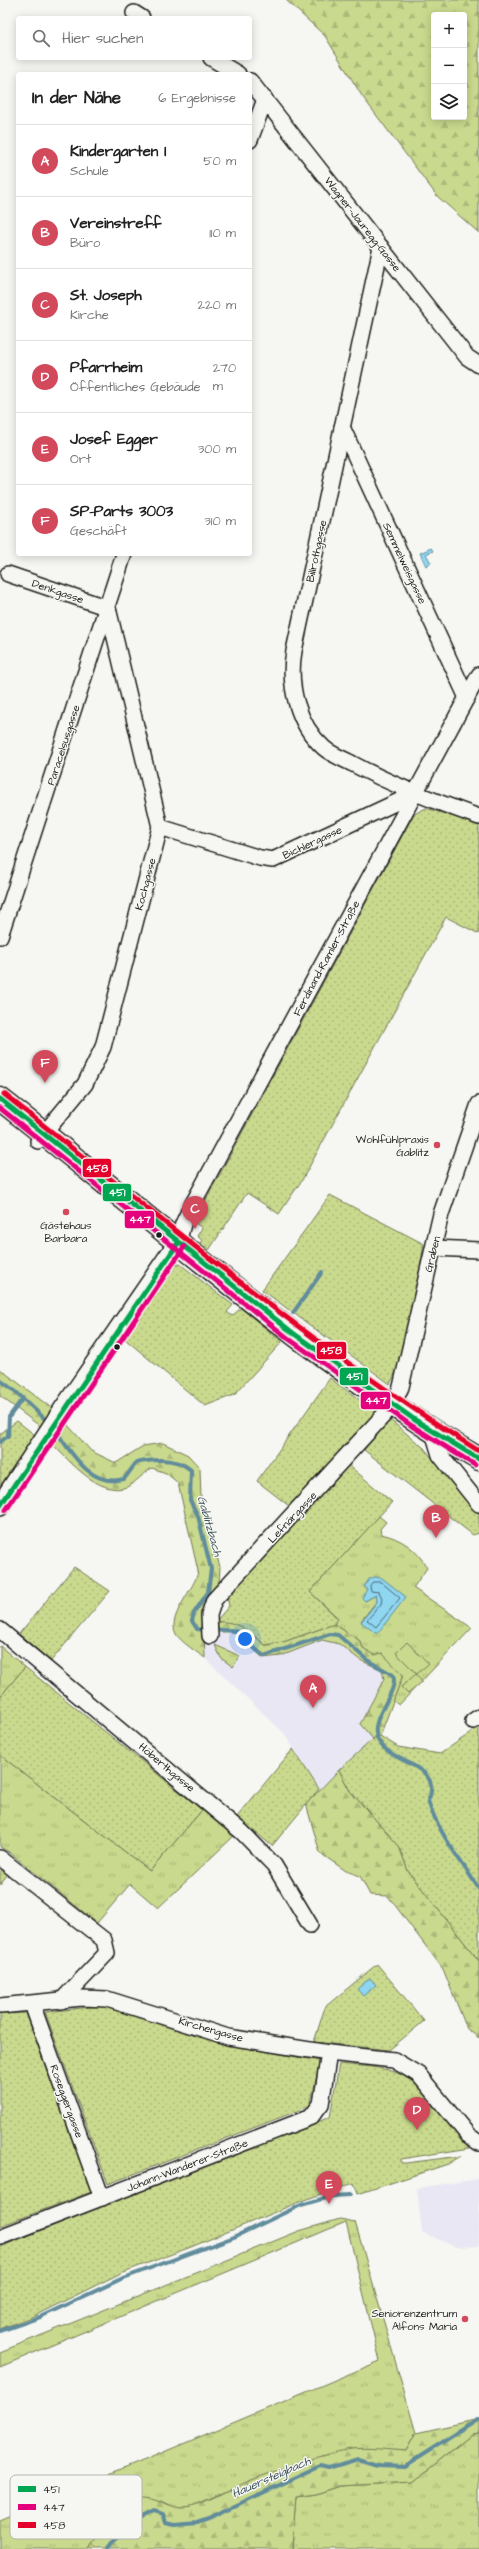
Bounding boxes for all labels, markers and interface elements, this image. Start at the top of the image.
map controls [431,12,467,120]
button: + [431,12,467,48]
search box [16,16,252,60]
icon: search [30,27,52,49]
text: Hier suchen [62,28,143,49]
button: − [431,48,467,84]
button: layers [431,84,467,120]
text: In der Nähe [32,86,121,110]
text: 6 Ergebnisse [158,89,236,107]
text: Kindergarten I [70,141,167,162]
text: A [41,152,49,170]
text: 50 m [203,152,236,170]
text: Schule [70,162,109,180]
street label: Wagner-Jauregg-Gasse [320,174,404,275]
text: Vereinstreff [70,213,161,234]
text: B [40,224,50,242]
text: 110 m [209,224,236,242]
text: Büro [70,234,100,252]
text: St. Joseph [70,285,142,306]
text: C [40,296,50,314]
text: 220 m [198,296,236,314]
text: Kirche [70,306,109,324]
text: Pfarrheim [70,357,142,378]
text: 270 m [213,359,236,395]
text: D [41,368,49,386]
text: Öffentliches Gebäude [70,378,201,396]
text: Josef Egger [70,429,158,450]
text: E [41,440,49,458]
text: 300 m [198,440,236,458]
text: Ort [70,450,91,468]
text: SP-Parts 3003 [70,501,173,522]
text: F [40,512,50,530]
text: 310 m [204,512,236,530]
street label: Billrothgasse [303,519,331,584]
street label: Semmelweisgasse [378,520,430,607]
text: Geschäft [70,522,127,540]
street label: Denkgasse [30,576,86,608]
street label: Paracelsusgasse [43,703,85,788]
street label: Bichlergasse [280,822,345,864]
street label: Kochgasse [131,856,161,912]
street label: Ferdinand-Ramler-Straße [290,898,363,1019]
pin: F [32,1050,58,1083]
place label: Wohlfühlpraxis Gablitz [356,1132,430,1160]
marker: Wohlfühlpraxis Gablitz [432,1140,442,1150]
line badge: 458 [82,1158,112,1178]
text: 458 [86,1161,109,1176]
line badge: 451 [102,1183,132,1202]
text: 451 [109,1185,126,1200]
pin: C [182,1196,208,1229]
marker: Gästehaus Barbara [61,1207,71,1217]
line badge: 447 [124,1210,155,1229]
text: 447 [129,1212,151,1227]
place label: Gästehaus Barbara [40,1218,92,1246]
unlabelled marker [154,1230,164,1240]
street label: Graben [421,1234,444,1274]
line badge: 458 [316,1341,347,1360]
unlabelled marker [112,1342,122,1352]
text: 458 [320,1343,343,1358]
line badge: 451 [339,1367,369,1386]
text: 451 [346,1369,363,1384]
line badge: 447 [360,1391,391,1410]
text: 447 [365,1393,387,1408]
street label: Lefnärgasse [265,1488,321,1547]
water label: Gablitzbach [193,1494,227,1559]
pin: B [423,1505,449,1538]
your location [235,1629,255,1649]
pin: A [300,1675,326,1708]
street label: Höberthgasse [135,1739,198,1796]
street label: Kirchengasse [177,2013,245,2047]
street label: Roseggergasse [45,2062,87,2140]
pin: D [404,2097,430,2130]
street label: Johann-Wanderer-Straße [124,2135,250,2196]
pin: E [316,2171,342,2204]
place label: Seniorenzentrum Alfons Maria [372,2306,457,2334]
marker: Seniorenzentrum Alfons Maria [460,2314,470,2324]
water label: Hauersteigbach [229,2452,315,2503]
legend [10,2475,142,2539]
text: 451 [43,2482,60,2497]
text: 447 [43,2500,65,2515]
text: 458 [43,2518,65,2533]

